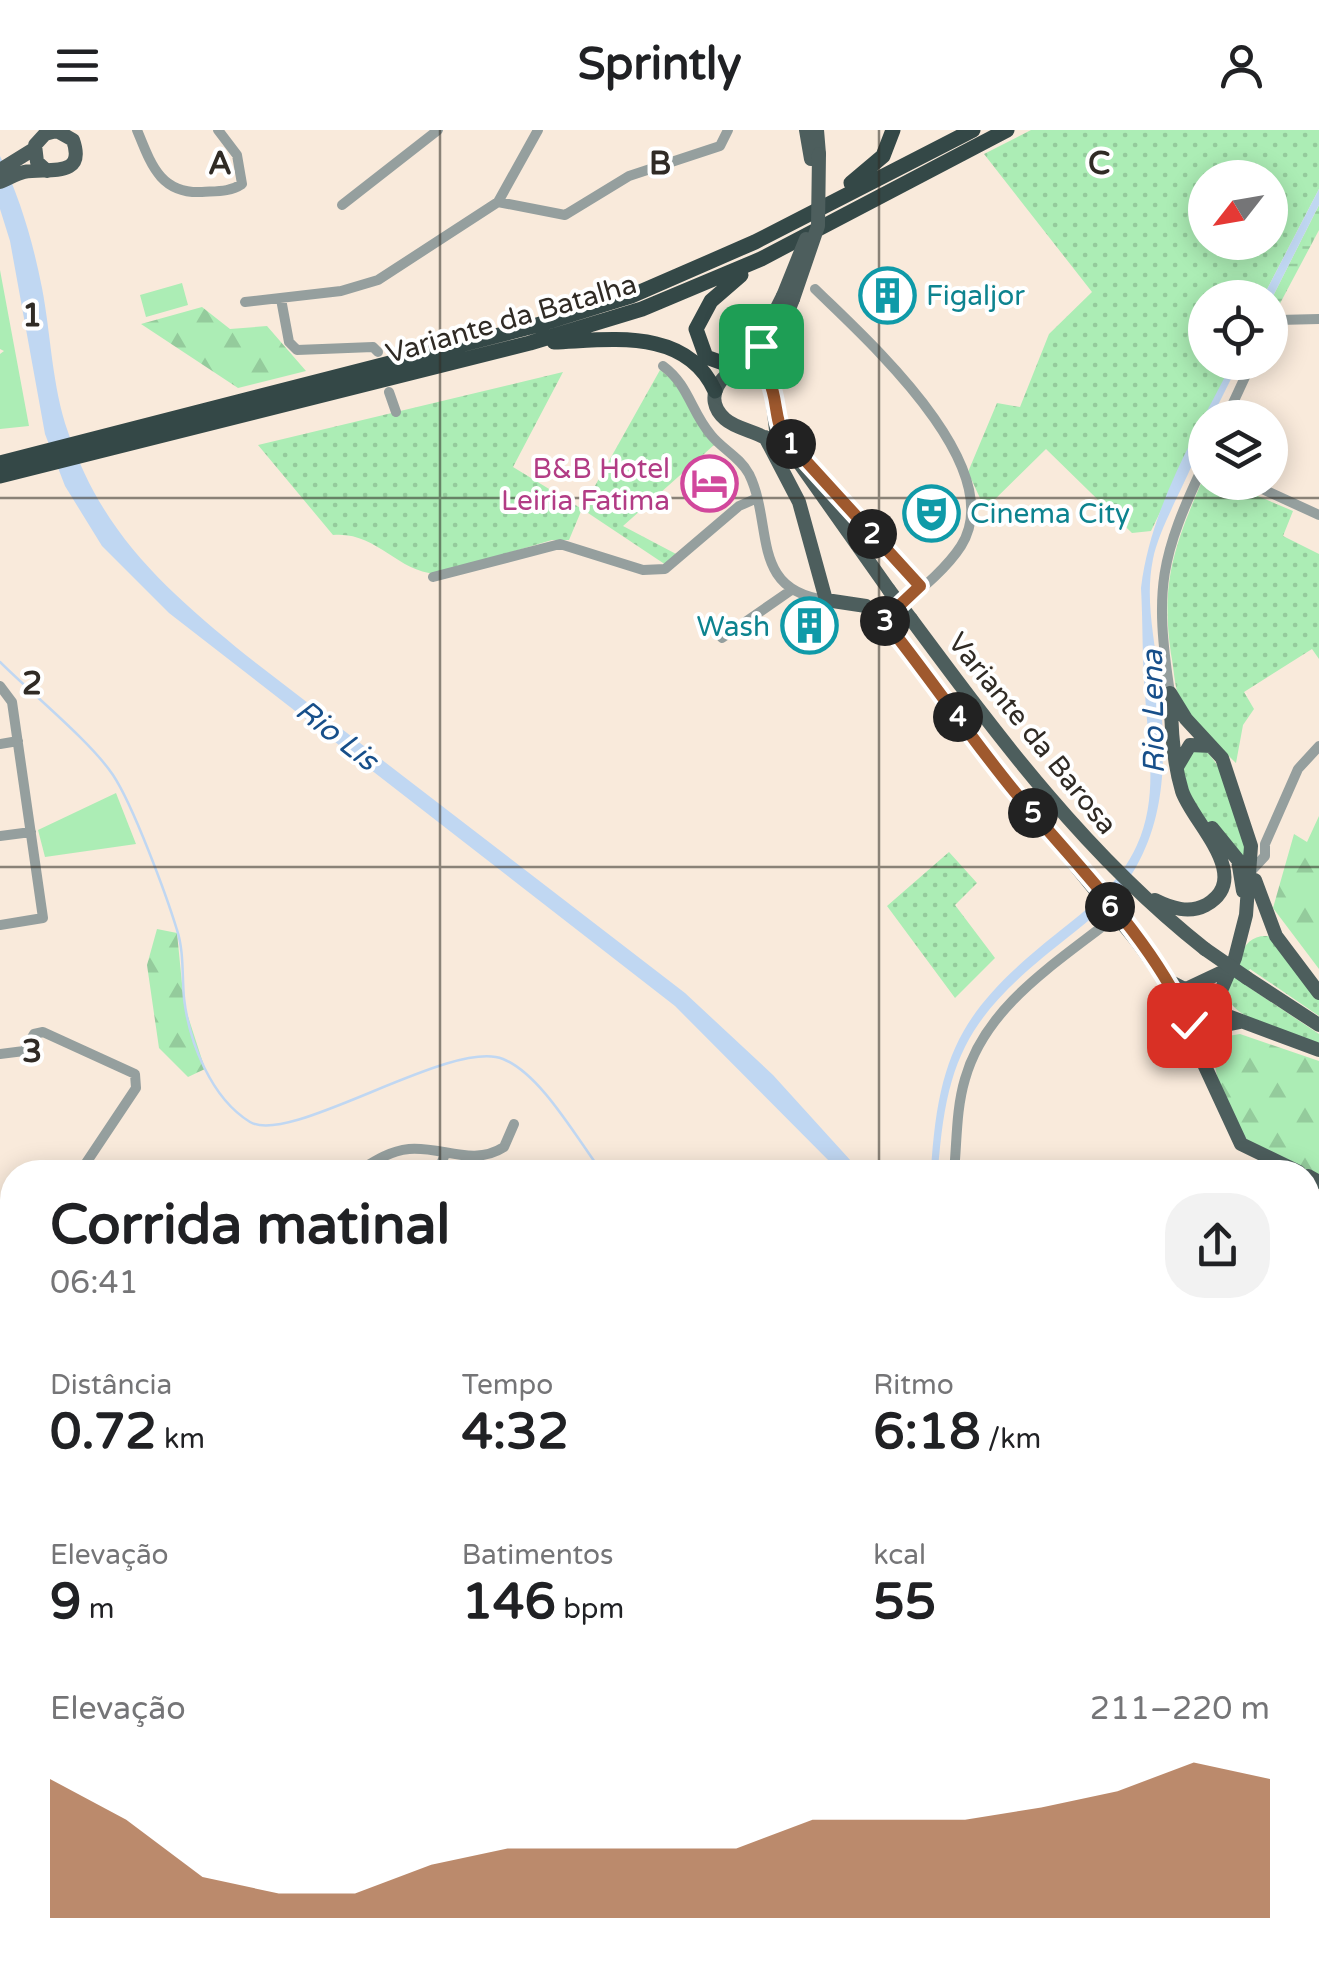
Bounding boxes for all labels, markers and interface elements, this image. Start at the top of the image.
icon: menu [50,38,105,93]
text: Sprintly [578,38,741,92]
icon: person [1214,38,1269,93]
text: A [208,145,232,183]
text: B [649,145,671,183]
text: C [1088,145,1110,183]
north arrow [1188,160,1288,260]
map controls [1188,160,1288,500]
building icon: Figaljor [857,265,917,325]
street label: Variante da Batalha [382,267,640,371]
place label: Figaljor [926,279,1025,313]
button: locate [1188,280,1288,380]
text: 1 [22,297,42,335]
pin [719,304,804,389]
icon: arrive [734,319,789,374]
button: layers [1188,400,1288,500]
pin: 1 [766,419,816,469]
text: 1 [782,427,800,461]
place label: B&B Hotel Leiria Fatima [501,452,670,518]
hotel icon: B&B Hotel Leiria Fatima [679,454,739,514]
theatre icon: Cinema City [901,483,961,543]
place label: Cinema City [970,497,1130,531]
pin: 2 [847,509,897,559]
text: 2 [863,517,881,551]
building icon: Wash [779,596,839,656]
pin: 3 [860,596,910,646]
text: 3 [876,604,894,638]
place label: Wash [697,610,770,644]
street label: Variante da Barosa [940,626,1124,841]
water label: Rio Lena [1134,648,1173,774]
text: 2 [22,665,42,703]
water label: Rio Lis [288,692,387,781]
pin: 4 [933,692,983,742]
text: 4 [949,700,967,734]
pin: 5 [1008,788,1058,838]
text: 5 [1024,796,1042,830]
pin: 6 [1085,882,1135,932]
text: 6 [1101,890,1119,924]
pin [1147,983,1232,1068]
icon: check [1162,998,1217,1053]
text: 3 [22,1033,42,1071]
text: Corrida matinal [50,1193,450,1259]
button: share [1165,1193,1270,1298]
text: 06:41 [50,1264,139,1302]
text: Distância [50,1368,172,1402]
text: Tempo [462,1368,553,1402]
text: Ritmo [873,1368,954,1402]
text: 0.72 [50,1402,157,1462]
text: 4:32 [462,1402,569,1462]
text: 6:18 [873,1402,981,1462]
text: km [157,1422,205,1456]
text: /km [981,1422,1041,1456]
text: Elevação [50,1538,169,1572]
text: Batimentos [462,1538,613,1572]
text: kcal [873,1538,926,1572]
text: 9 [50,1572,81,1632]
text: 146 [462,1572,556,1632]
text: 55 [873,1572,936,1632]
text: m [81,1592,114,1626]
text: bpm [556,1592,624,1626]
text: Elevação [50,1690,186,1728]
text: 211–220 m [1090,1690,1270,1728]

